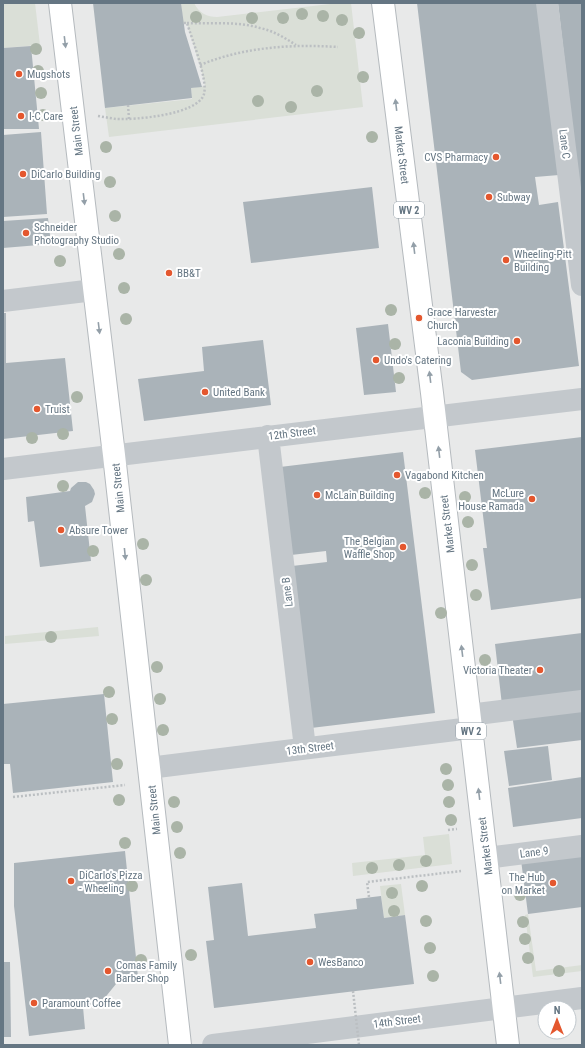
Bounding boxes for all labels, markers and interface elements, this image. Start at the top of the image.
one-way arrow [62,36,68,48]
place label: Mugshots [27,68,70,81]
marker: Mugshots [14,69,24,79]
one-way arrow [393,99,399,111]
street label: Main Street [67,105,86,156]
place label: I-C Care [29,110,63,123]
marker: I-C Care [16,111,26,121]
street label: Market Street [391,125,412,185]
street label: Lane C [556,129,573,160]
place label: CVS Pharmacy [424,151,488,164]
marker: CVS Pharmacy [491,152,501,162]
place label: DiCarlo Building [31,168,100,181]
marker: DiCarlo Building [18,169,28,179]
place label: Subway [497,191,531,204]
marker: Subway [484,192,494,202]
one-way arrow [81,193,87,205]
road number: WV 2 [394,202,424,218]
place label: Schneider Photography Studio [34,221,120,247]
marker: Schneider Photography Studio [21,228,31,238]
one-way arrow [410,242,417,254]
place label: Wheeling-Pitt Building [514,248,572,274]
marker: Wheeling-Pitt Building [501,255,511,265]
place label: BB&T [177,267,201,280]
marker: BB&T [164,268,174,278]
place label: Grace Harvester Church [427,306,497,332]
marker: Grace Harvester Church [414,313,424,323]
one-way arrow [96,322,102,334]
place label: Laconia Building [437,335,509,348]
marker: Laconia Building [512,336,522,346]
place label: Undo's Catering [384,354,451,367]
marker: Undo's Catering [371,355,381,365]
one-way arrow [427,371,433,383]
place label: United Bank [213,386,265,399]
marker: United Bank [200,387,210,397]
place label: Truist [45,403,70,416]
marker: Truist [32,404,42,414]
street label: 12th Street [268,424,317,443]
one-way arrow [435,446,442,458]
street label: Main Street [109,463,128,513]
place label: Vagabond Kitchen [405,469,484,482]
marker: Vagabond Kitchen [392,470,402,480]
place label: McLure House Ramada [458,487,524,513]
place label: McLain Building [325,489,394,502]
marker: McLain Building [312,490,322,500]
street label: Market Street [437,494,458,554]
marker: McLure House Ramada [527,494,537,504]
place label: Absure Tower [69,524,129,537]
marker: Absure Tower [56,525,66,535]
place label: The Belgian Waffle Shop [344,535,395,561]
marker: The Belgian Waffle Shop [398,542,408,552]
one-way arrow [122,548,129,560]
street label: Lane B [279,576,296,607]
one-way arrow [459,645,465,657]
place label: Victoria Theater [463,664,533,677]
marker: Victoria Theater [535,665,545,675]
road number: WV 2 [456,723,486,739]
street label: 13th Street [286,739,335,758]
street label: Main Street [145,785,164,835]
one-way arrow [475,788,482,800]
street label: Market Street [475,816,496,876]
street label: Lane 9 [519,844,549,861]
place label: DiCarlo's Pizza - Wheeling [79,869,143,895]
place label: The Hub on Market [501,871,545,897]
marker: DiCarlo's Pizza - Wheeling [66,876,76,886]
marker: The Hub on Market [548,878,558,888]
place label: WesBanco [318,956,364,969]
marker: WesBanco [305,957,315,967]
place label: Comas Family Barber Shop [116,959,178,985]
marker: Comas Family Barber Shop [103,966,113,976]
one-way arrow [497,972,503,985]
place label: Paramount Coffee [42,997,121,1010]
marker: Paramount Coffee [29,998,39,1008]
north arrow [537,1000,577,1040]
text: N [554,1004,561,1017]
street label: 14th Street [373,1012,422,1031]

